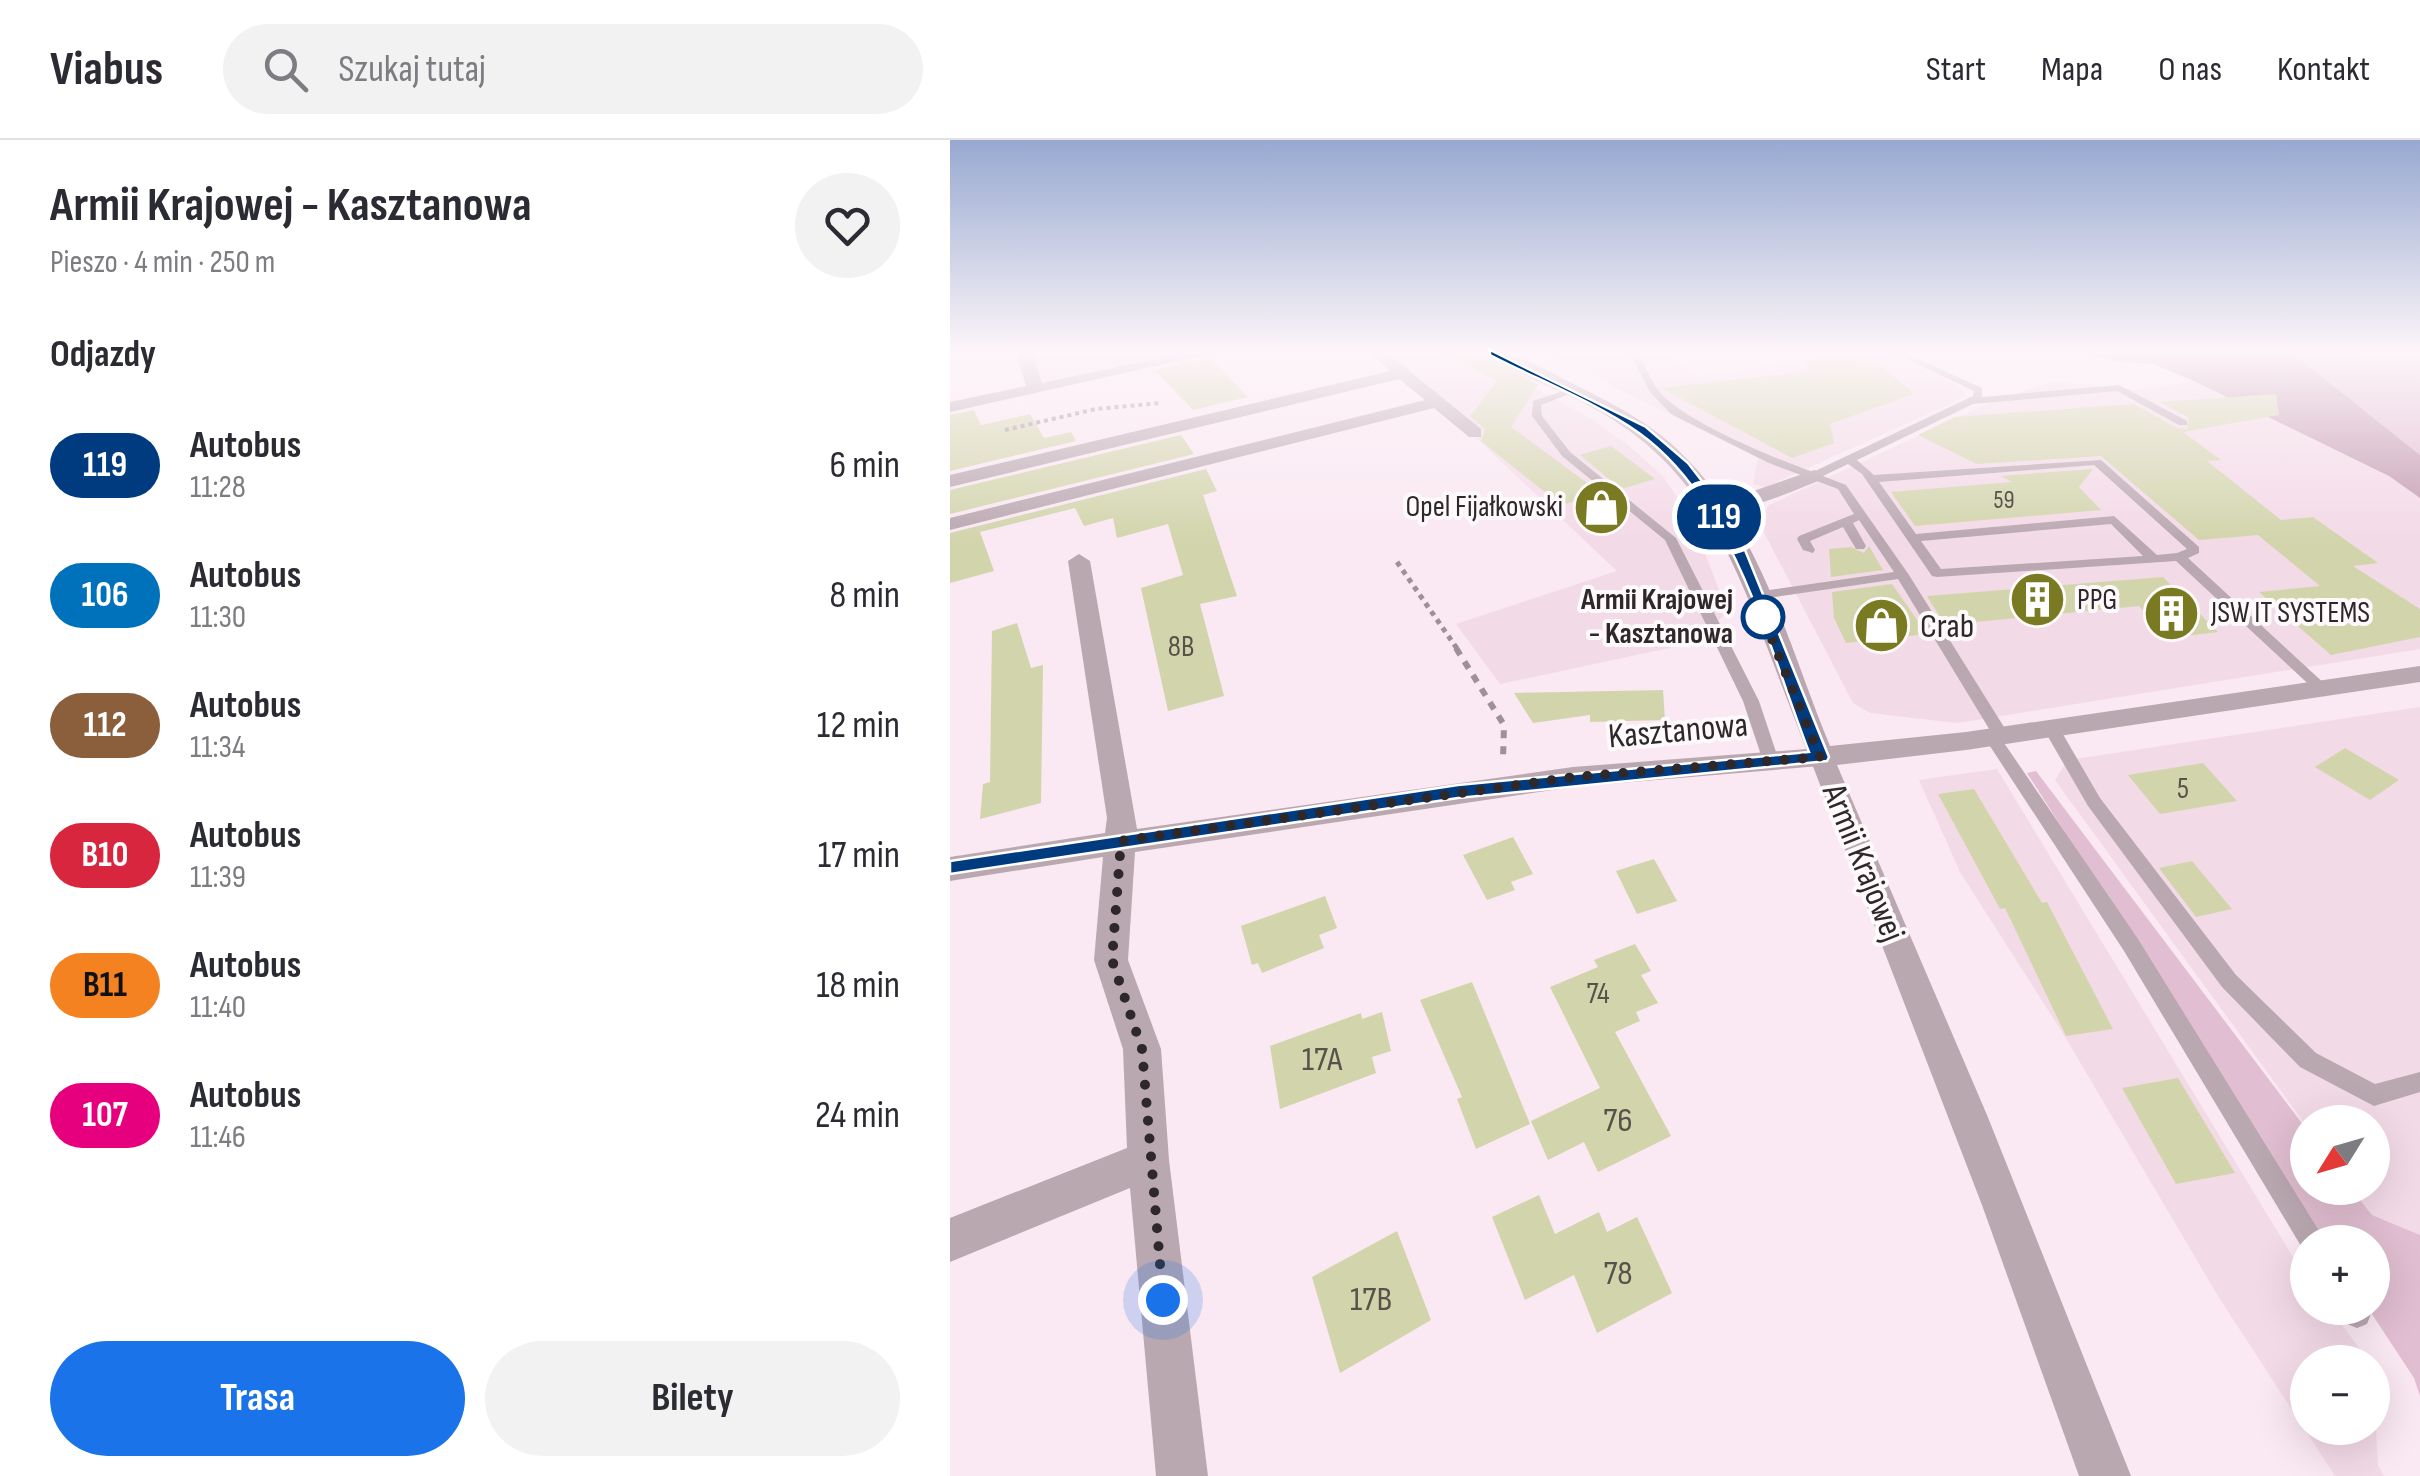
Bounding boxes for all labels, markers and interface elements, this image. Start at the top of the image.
search box [223,24,923,114]
text: Viabus [50,41,163,98]
icon: search [258,42,313,97]
text: Szukaj tutaj [338,47,486,92]
text: Start [1926,48,1986,91]
text: Mapa [2041,48,2103,91]
text: O nas [2158,48,2222,91]
text: Kontakt [2277,48,2370,91]
button: heart [795,173,900,278]
text: Armii Krajowej - Kasztanowa [50,177,532,234]
text: Pieszo · 4 min · 250 m [50,243,275,282]
text: Odjazdy [50,332,156,377]
text: Autobus [190,423,301,468]
text: 6 min [830,443,900,488]
text: 119 [83,444,127,487]
text: 11:28 [190,468,246,507]
shop icon: Opel Fijałkowski [1572,477,1632,537]
line badge: 119 [1662,484,1776,550]
house number: 59 [1993,485,2015,516]
place label: Opel Fijałkowski [1406,489,1563,525]
text: 119 [1697,496,1741,539]
text: Autobus [190,553,301,598]
building icon: PPG [2008,570,2068,630]
text: 8 min [830,573,900,618]
text: 106 [82,574,128,617]
place label: Armii Krajowej - Kasztanowa [1580,582,1733,652]
place label: PPG [2077,582,2117,618]
building icon: JSW IT SYSTEMS [2142,583,2202,643]
place label: JSW IT SYSTEMS [2210,595,2370,631]
marker: Armii Krajowej - Kasztanowa [1742,596,1784,638]
shop icon: Crab [1851,596,1911,656]
text: 11:30 [190,598,246,637]
place label: Crab [1920,605,1974,648]
house number: 8B [1168,629,1194,665]
text: Autobus [190,683,301,728]
text: 12 min [817,703,900,748]
street label: Kasztanowa [1606,703,1750,759]
text: 112 [83,704,127,747]
text: 11:34 [190,728,245,767]
house number: 5 [2177,771,2189,807]
street label: Armii Krajowej [1812,777,1914,948]
text: Autobus [190,813,301,858]
text: 17 min [818,833,900,878]
text: B10 [81,834,129,877]
text: 11:39 [190,858,246,897]
text: Autobus [190,943,301,988]
text: 18 min [816,963,900,1008]
text: B11 [83,964,127,1007]
house number: 74 [1587,976,1609,1012]
text: 11:40 [190,988,246,1027]
house number: 17A [1302,1038,1343,1081]
text: Autobus [190,1073,301,1118]
text: 24 min [815,1093,900,1138]
text: 107 [82,1094,128,1137]
house number: 76 [1603,1099,1633,1142]
north arrow [2290,1105,2390,1205]
map controls [2290,1105,2390,1445]
text: 11:46 [190,1118,246,1157]
button: + [2290,1225,2390,1325]
house number: 78 [1603,1252,1633,1295]
your location [1138,1275,1188,1325]
house number: 17B [1350,1278,1392,1321]
button: Trasa [50,1341,465,1456]
button: Bilety [485,1341,900,1456]
button: − [2290,1345,2390,1445]

